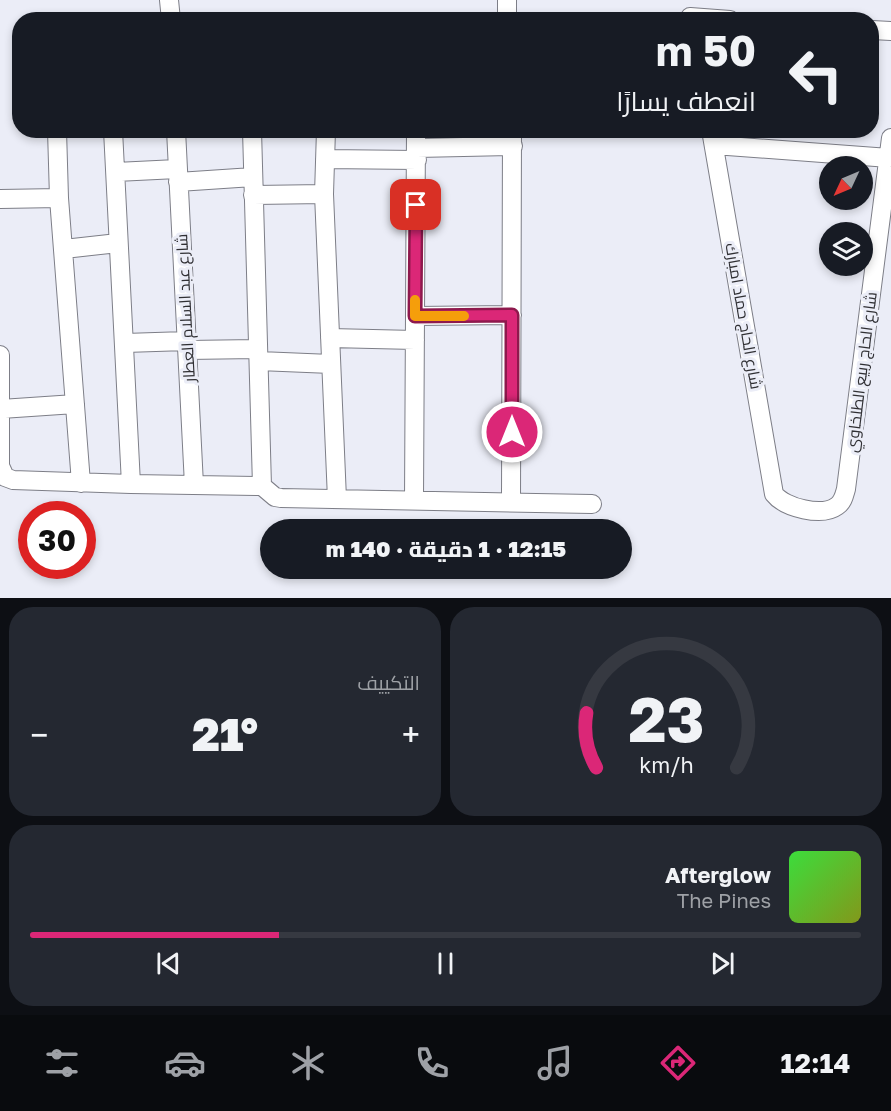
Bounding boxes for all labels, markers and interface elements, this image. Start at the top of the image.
text: 50 m [656,25,756,75]
icon: left [777,36,855,114]
text: انعطف يسارًا [616,85,756,117]
north arrow [819,156,873,210]
map controls [819,156,873,276]
pin [390,179,441,230]
icon: arrive [399,188,432,221]
button: layers [819,222,873,276]
street label: شارع عبد السلام العطار [171,233,201,384]
street label: شارع الحاج حماد امبارك [719,241,767,391]
street label: شارع الحاج ربيع الطلخاوي [841,291,885,454]
position arrow [480,400,544,464]
speed limit sign: 30 [18,501,96,579]
text: 12:15 · 1 دقيقة · 140 m [326,535,566,562]
text: التكييف [357,670,420,694]
text: 23 [628,681,704,756]
text: 21° [192,707,258,761]
text: − [30,715,48,754]
text: + [402,715,420,754]
text: km/h [639,753,693,779]
text: Afterglow [665,861,771,888]
text: The Pines [677,888,771,912]
icon: previous [152,947,185,980]
icon: pause [429,947,462,980]
icon: next [706,947,739,980]
icon: filters [41,1042,83,1084]
icon: car [164,1042,206,1084]
icon: climate [287,1042,329,1084]
icon: phone [411,1042,453,1084]
icon: music [534,1042,576,1084]
icon: directions [657,1042,699,1084]
text: 12:14 [781,1047,850,1079]

